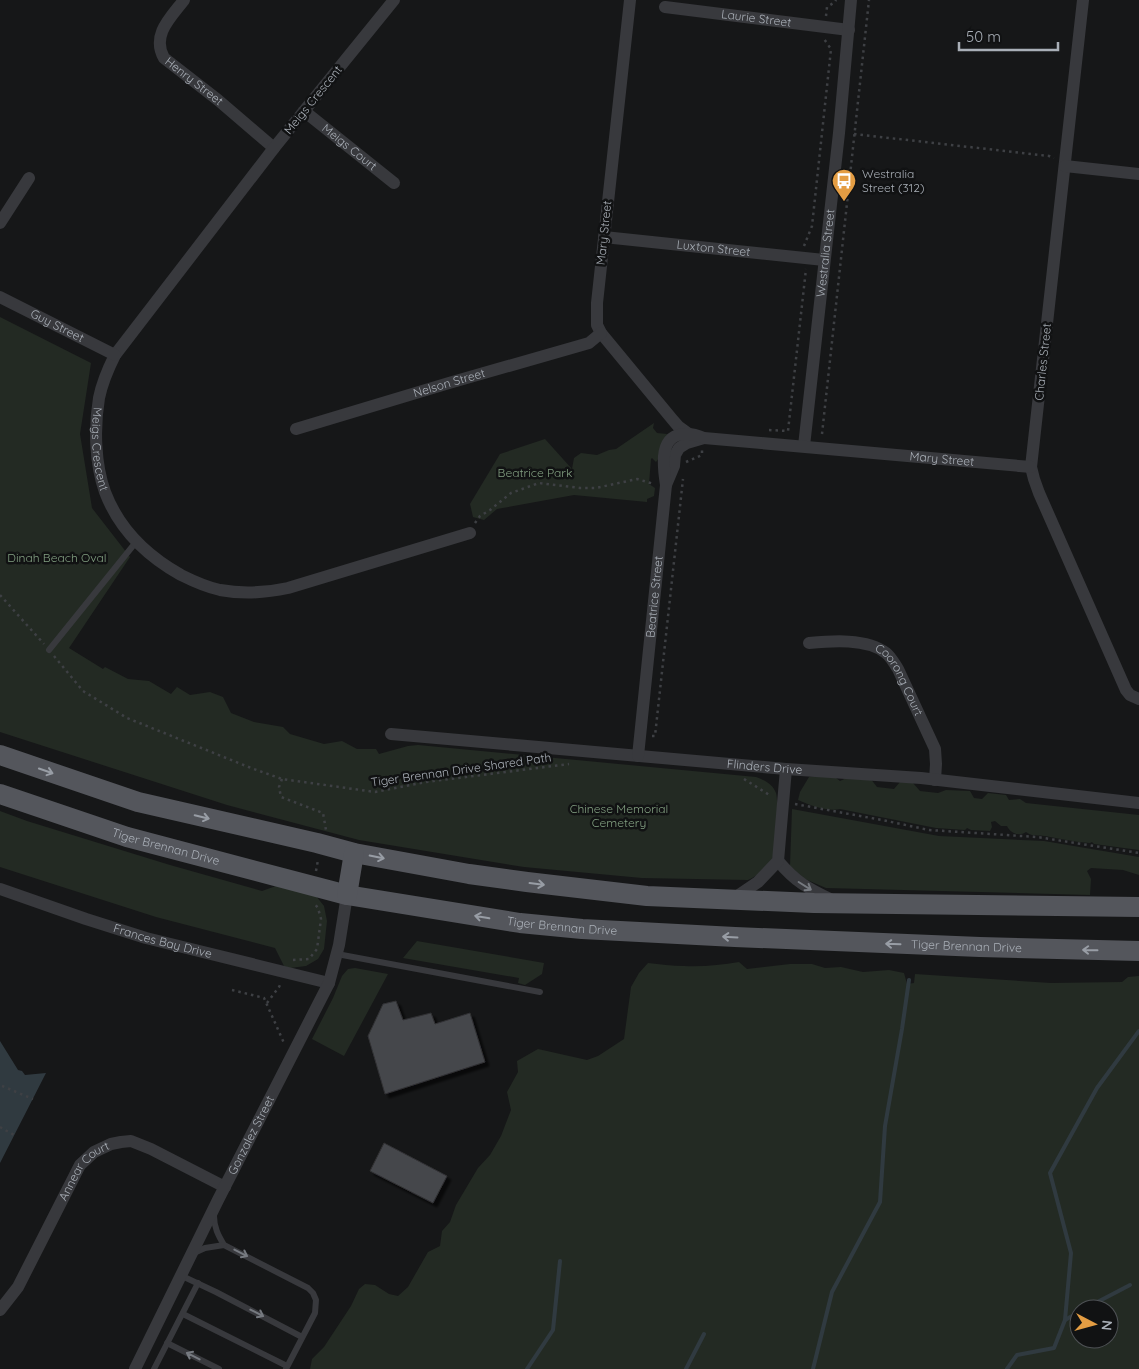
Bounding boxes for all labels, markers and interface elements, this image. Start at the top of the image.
street label: Laurie Street [720,6,792,30]
scale bar [959,20,1058,52]
text: 50 m [966,27,1001,46]
street label: Henry Street [162,54,227,108]
street label: Meigs Crescent [280,62,345,137]
street label: Meigs Court [319,120,380,173]
place label: Westralia Street (312) [862,166,924,195]
bus stop icon: Westralia Street (312) [831,168,857,202]
street label: Mary Street [593,200,614,266]
street label: Westralia Street [813,208,837,298]
street label: Luxton Street [676,237,751,259]
street label: Guy Street [28,306,87,345]
street label: Charles Street [1031,323,1054,401]
street label: Nelson Street [411,365,487,400]
street label: Meigs Crescent [89,406,112,493]
street label: Mary Street [909,448,975,469]
park label: Beatrice Park [498,465,572,480]
park label: Dinah Beach Oval [7,550,107,565]
street label: Beatrice Street [642,555,666,639]
street label: Coorong Court [873,640,927,718]
street label: Tiger Brennan Drive Shared Path [370,749,552,790]
street label: Flinders Drive [726,756,803,777]
one-way arrow [38,766,54,776]
park label: Chinese Memorial Cemetery [570,801,668,830]
one-way arrow [193,813,209,822]
street label: Tiger Brennan Drive [110,824,222,868]
one-way arrow [369,853,385,863]
one-way arrow [529,879,545,889]
one-way arrow [798,880,812,891]
one-way arrow [474,911,490,921]
street label: Tiger Brennan Drive [506,913,618,938]
street label: Frances Bay Drive [112,920,214,961]
one-way arrow [723,933,739,942]
street label: Tiger Brennan Drive [911,936,1022,955]
one-way arrow [885,939,901,948]
one-way arrow [1083,945,1099,955]
street label: Gonzalez Street [224,1093,277,1177]
street label: Annear Court [55,1138,111,1203]
one-way arrow [233,1249,248,1258]
north arrow [1069,1299,1119,1349]
one-way arrow [249,1308,264,1318]
text: N [1097,1319,1116,1331]
one-way arrow [186,1351,201,1360]

